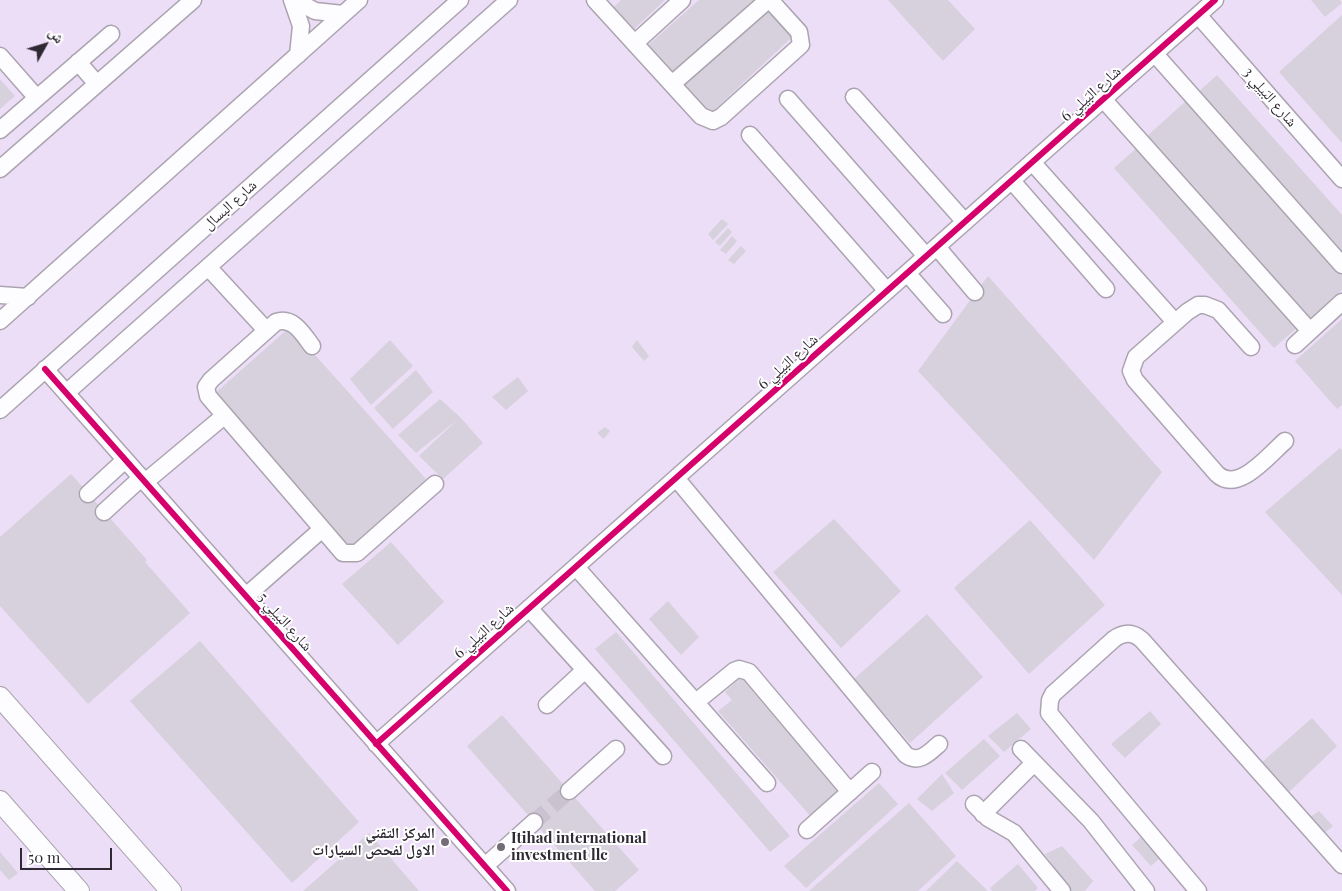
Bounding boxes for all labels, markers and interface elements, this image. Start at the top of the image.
north arrow [20,20,70,70]
text: ش [45,23,69,47]
street label: شارع البَيلِي 6 [1057,62,1125,126]
street label: شارع البَيلِي 3 [1239,63,1301,131]
street label: شارع البسال [199,176,261,234]
street label: شارع البَيلِي 6 [754,330,822,394]
street label: شارع البَيلِي 5 [254,589,316,655]
street label: شارع البَيلِي 6 [450,599,518,663]
place label: المركز التقني الاول لفحص السيارات [312,824,435,859]
place label: Itihad international investment llc [511,829,647,864]
marker: المركز التقني الاول لفحص السيارات [439,836,451,848]
scale bar [22,838,115,870]
marker: Itihad international investment llc [495,841,507,853]
text: 50 m [28,847,60,867]

